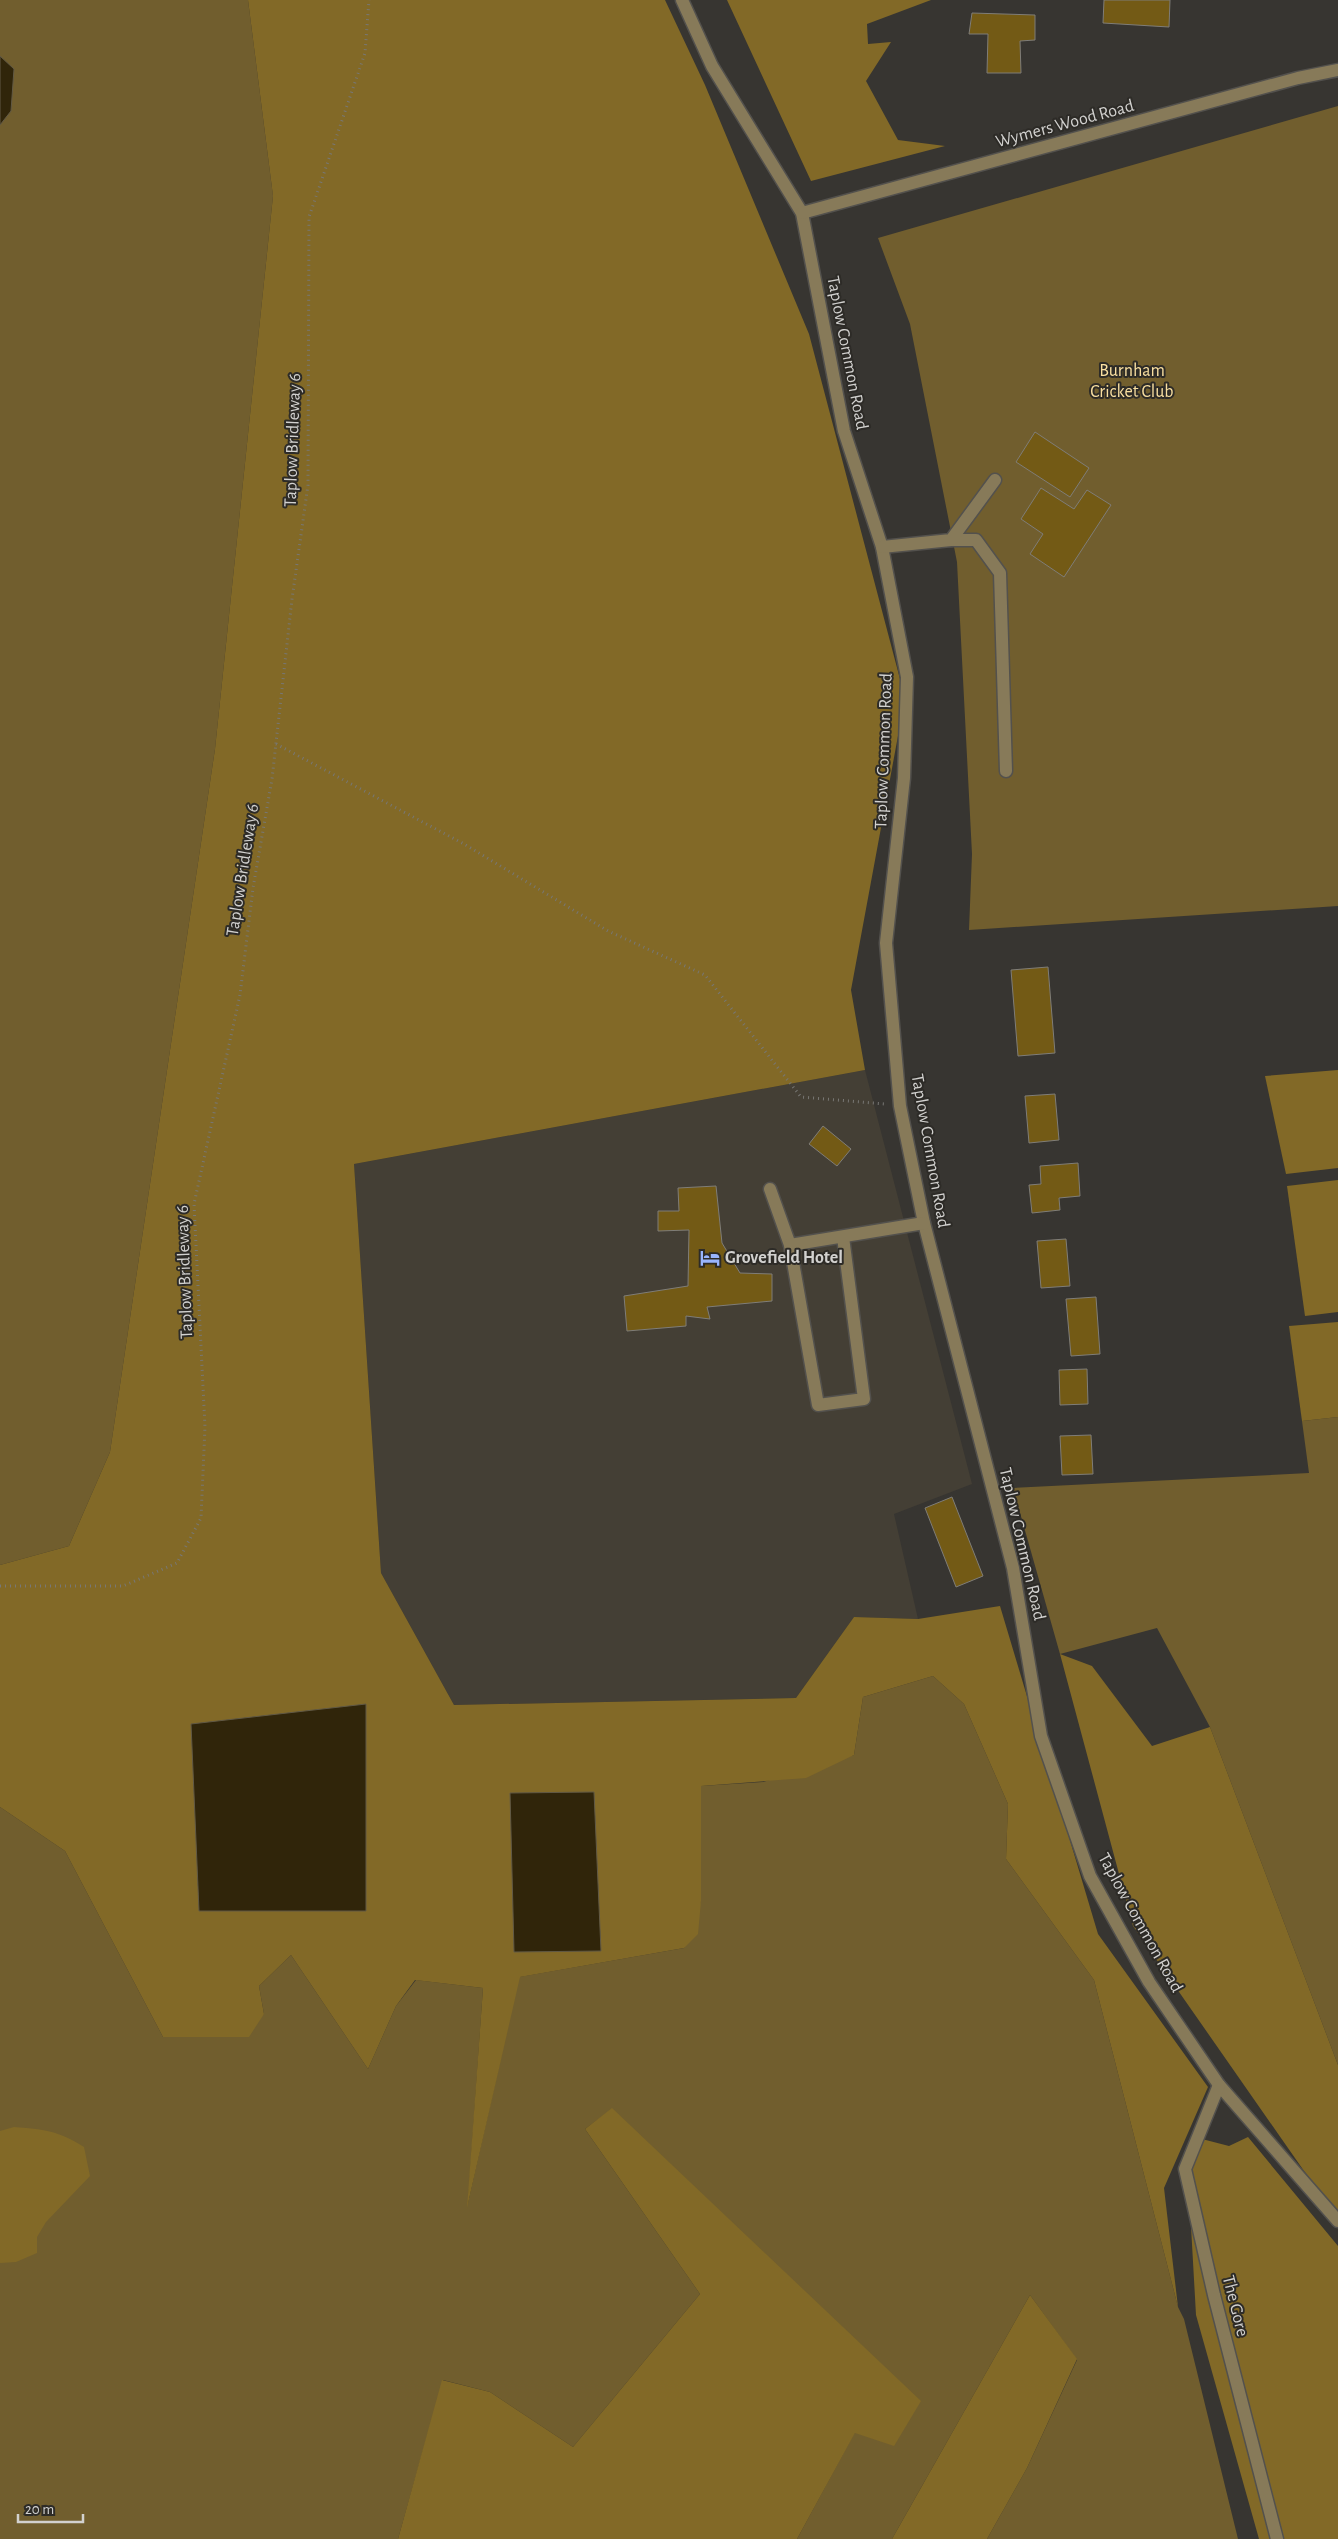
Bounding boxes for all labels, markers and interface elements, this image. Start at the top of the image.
street label: Wymers Wood Road [994,97,1136,151]
street label: Taplow Common Road [823,275,871,431]
park label: Burnham Cricket Club [1090,362,1174,401]
street label: Taplow Bridleway 6 [282,373,304,507]
street label: Taplow Common Road [872,673,896,829]
street label: Taplow Bridleway 6 [224,802,262,938]
street label: Taplow Common Road [908,1072,952,1230]
street label: Taplow Bridleway 6 [174,1205,196,1339]
hotel icon: Grovefield Hotel [699,1247,721,1269]
place label: Grovefield Hotel [725,1249,843,1267]
street label: Taplow Common Road [996,1466,1048,1622]
street label: Taplow Common Road [1094,1850,1186,1996]
street label: The Gore [1219,2274,1251,2338]
scale bar [18,2492,82,2524]
text: 20 m [25,2502,54,2517]

